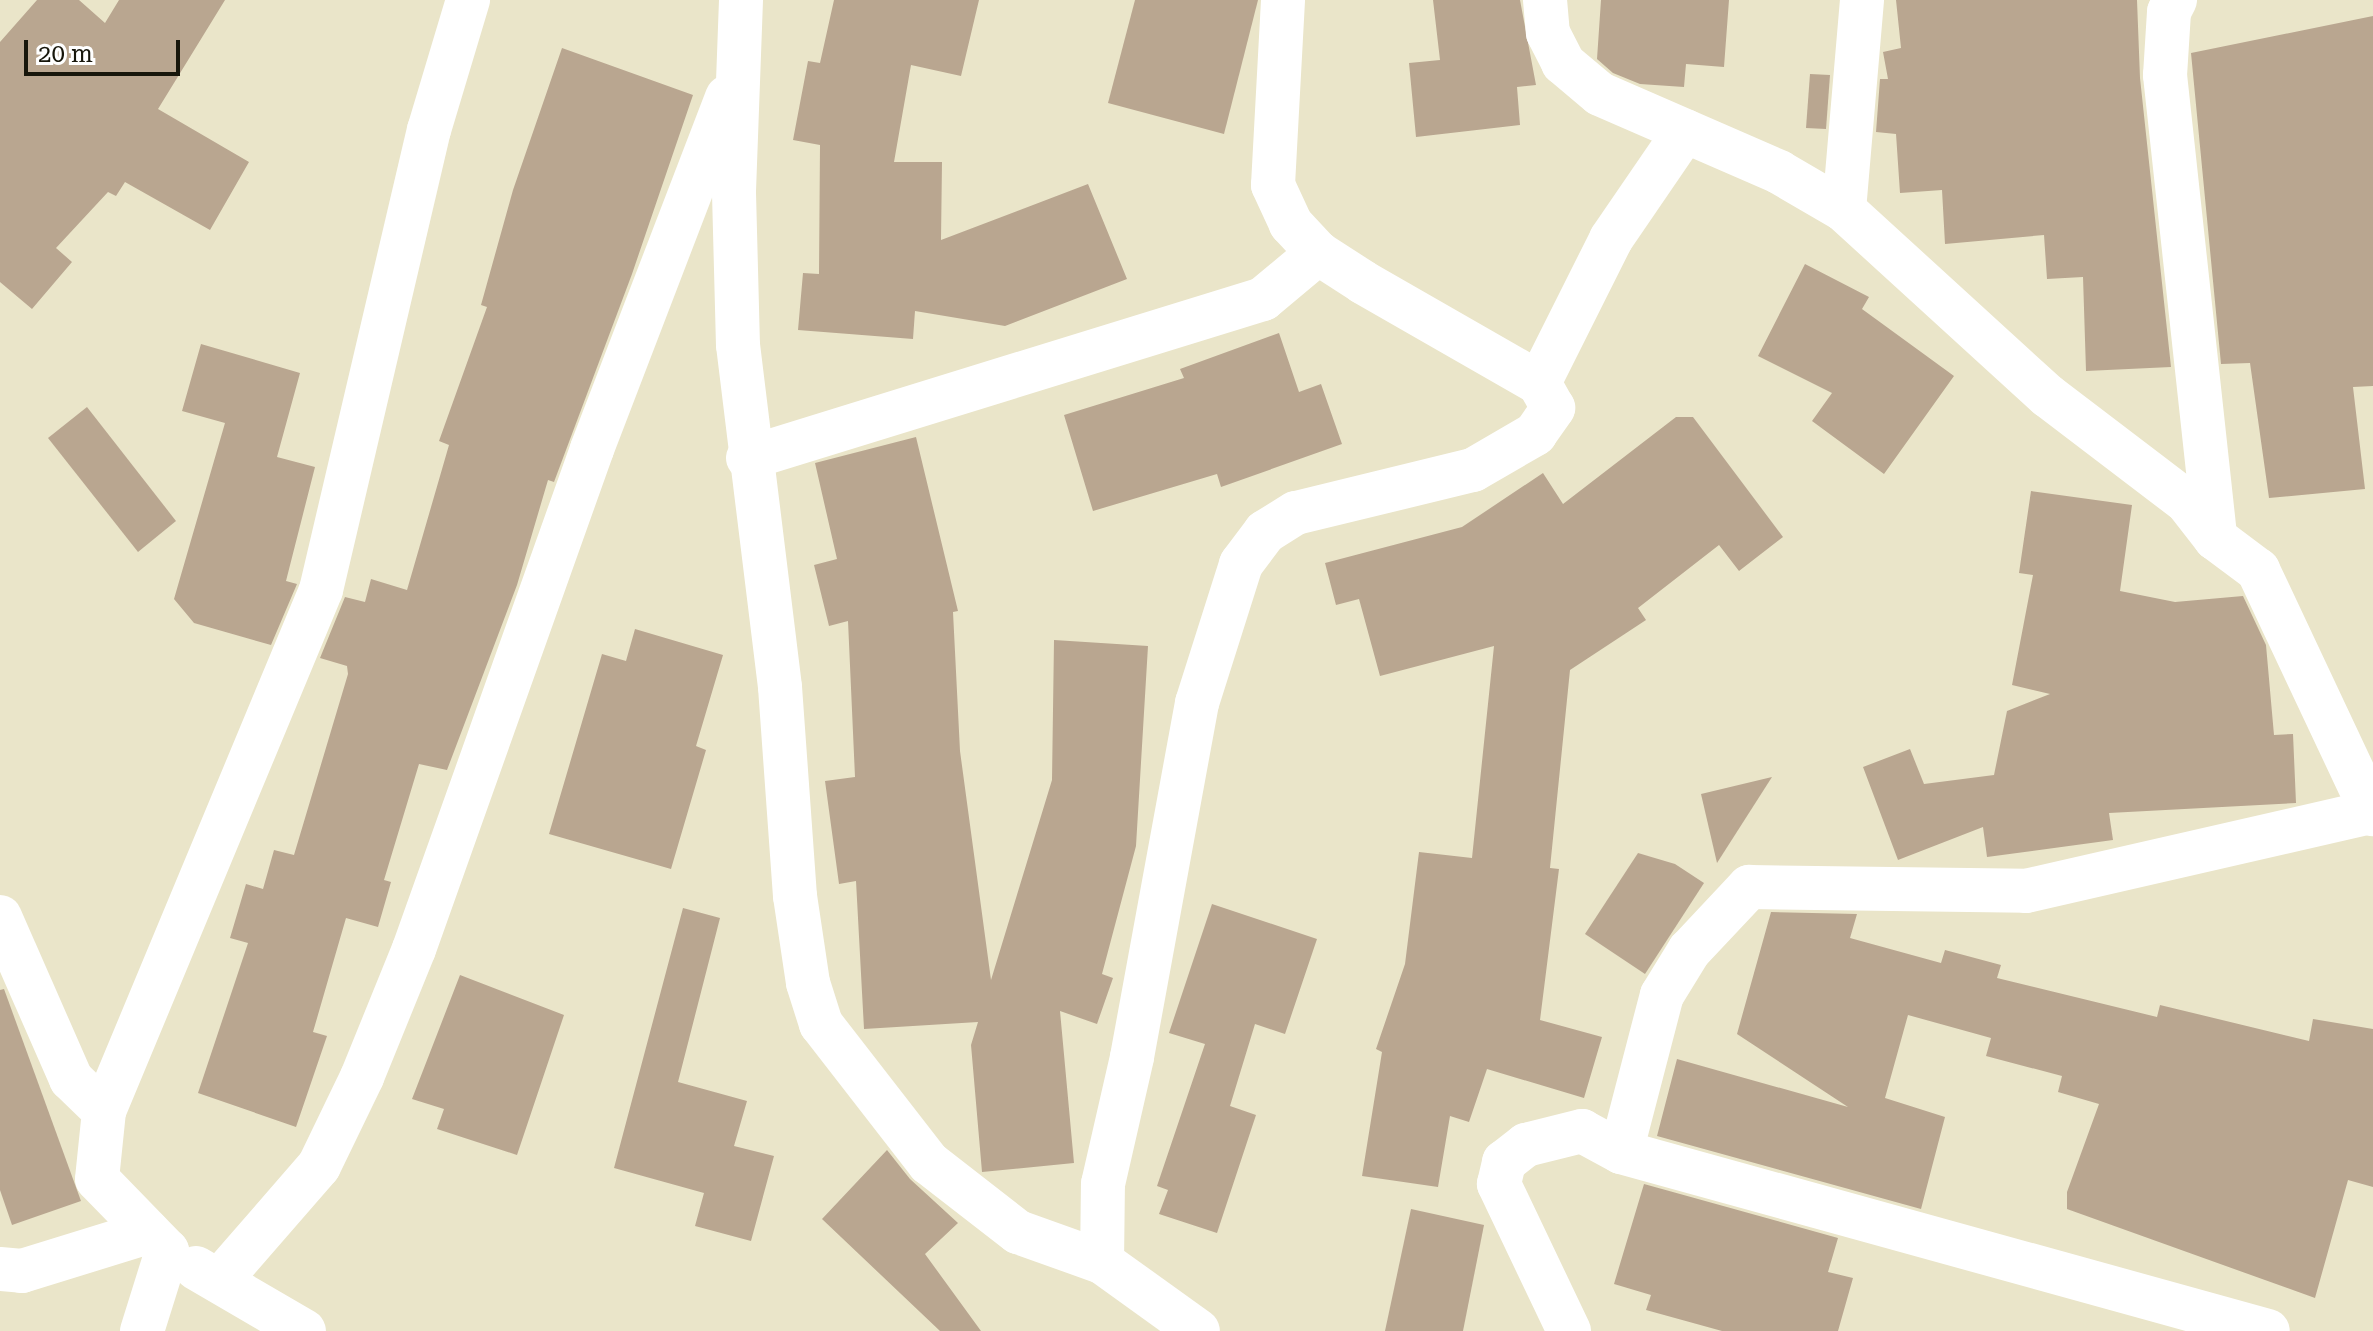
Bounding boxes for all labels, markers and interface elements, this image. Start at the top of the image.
scale bar [28,24,184,74]
text: 20 m [38,40,93,68]

